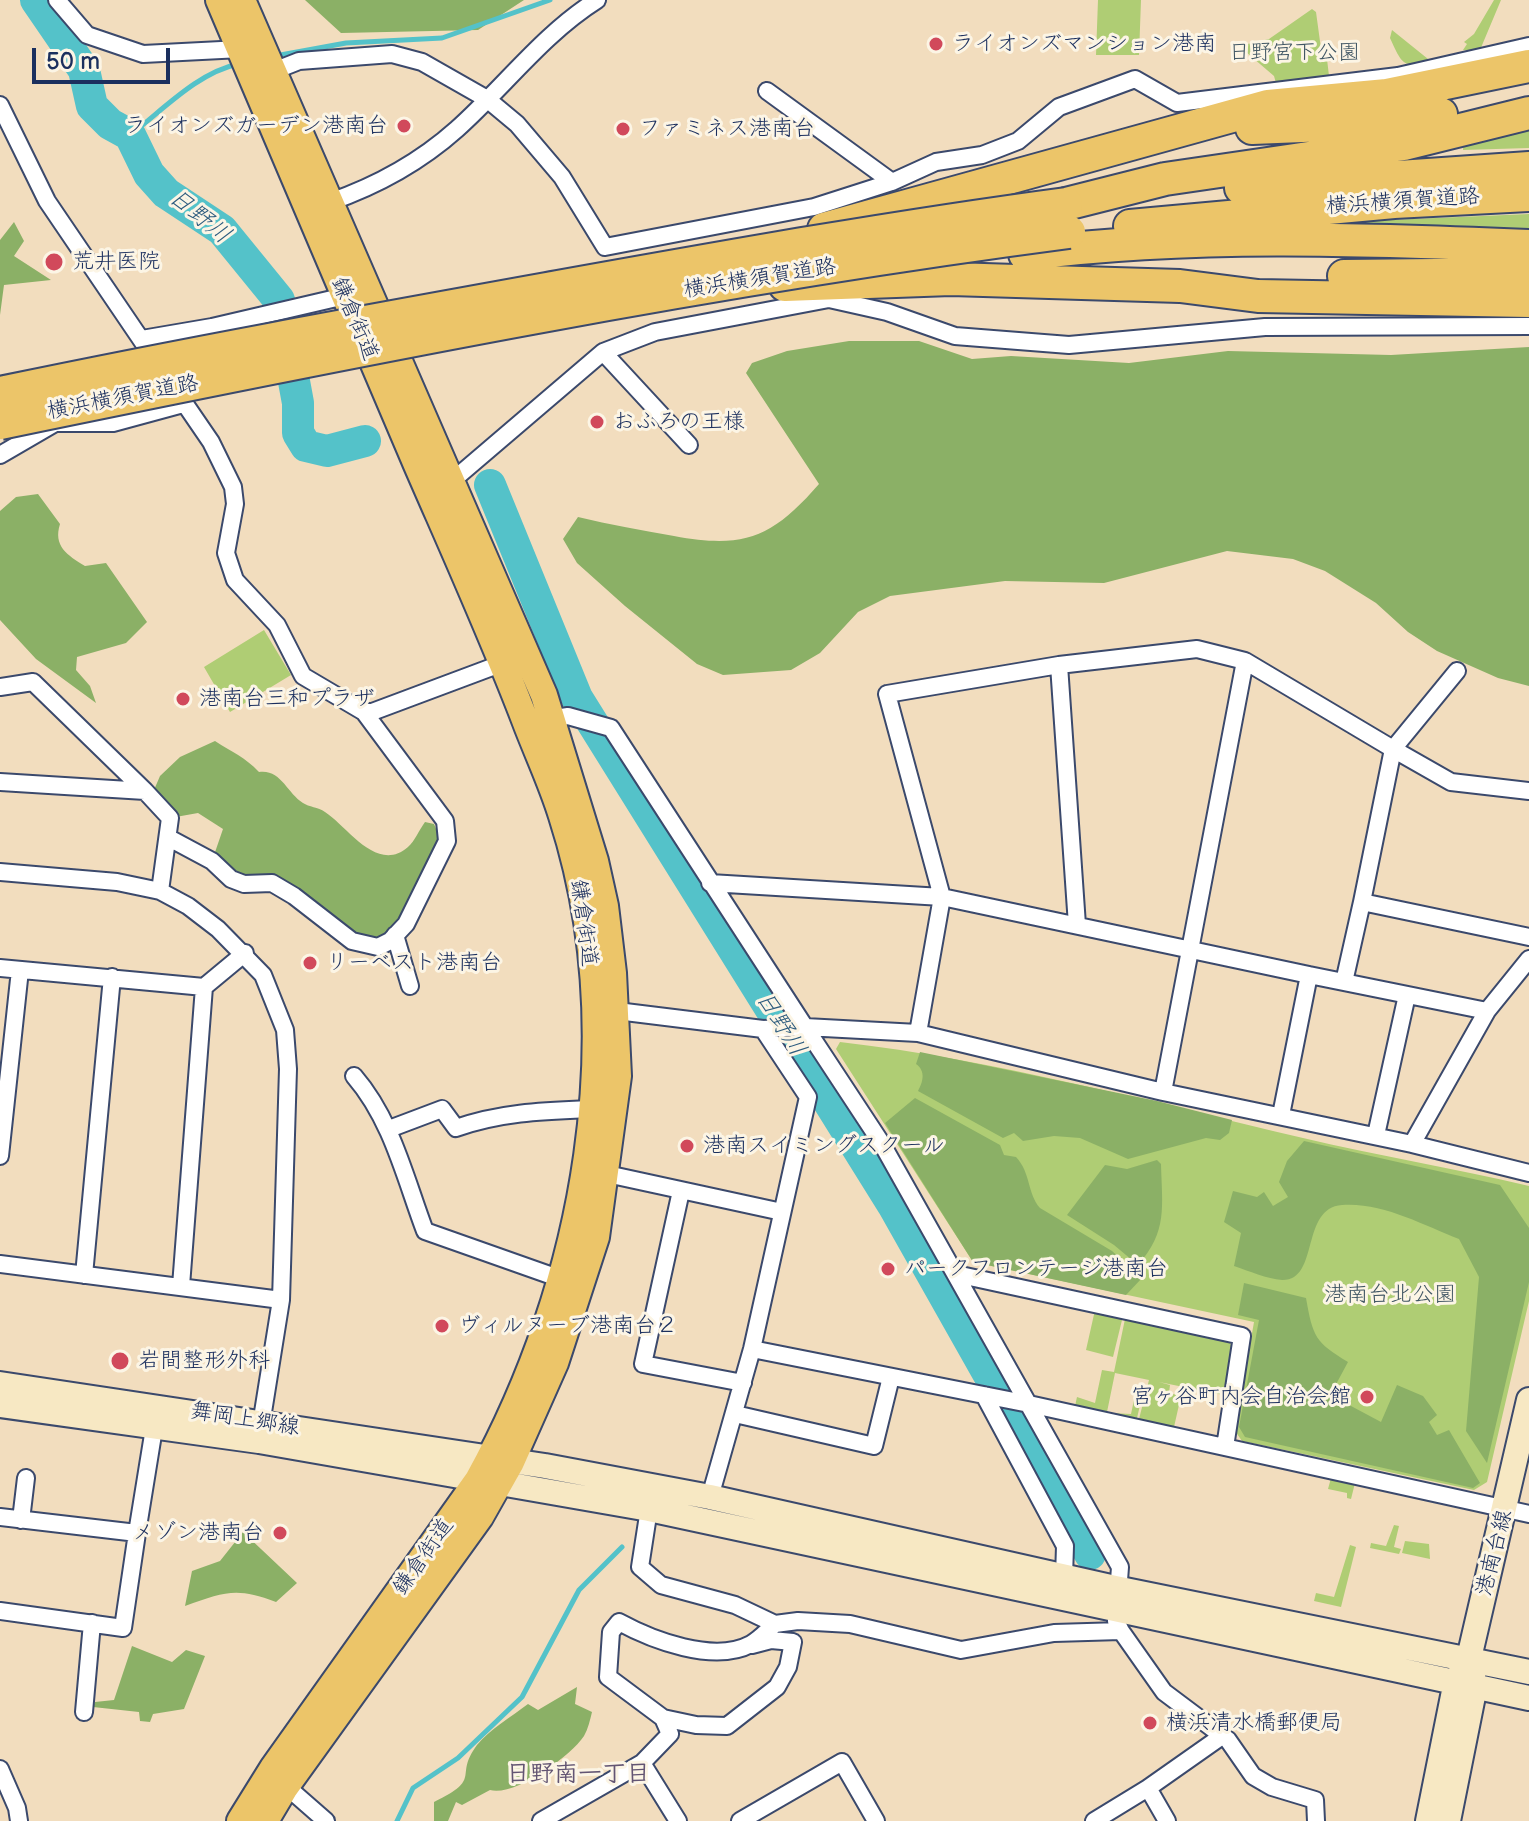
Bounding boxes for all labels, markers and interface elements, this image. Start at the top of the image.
place label: ライオンズマンション港南 [952,31,1216,57]
scale bar [36,32,174,82]
marker: ライオンズマンション港南 [927,35,945,53]
park label: 日野宮下公園 [1228,40,1360,66]
text: 50 m [46,47,100,76]
place label: ライオンズガーデン港南台 [124,113,388,139]
place label: ファミネス港南台 [639,116,815,142]
marker: ライオンズガーデン港南台 [395,117,413,135]
marker: ファミネス港南台 [614,120,632,138]
water label: 日野川 [162,183,236,251]
street label: 横浜横須賀道路 [1325,183,1481,221]
place label: 荒井医院 [72,249,160,275]
marker: 荒井医院 [43,251,65,273]
street label: 横浜横須賀道路 [682,254,838,304]
street label: 鎌倉街道 [325,273,383,365]
street label: 横浜横須賀道路 [45,370,201,426]
place label: おふろの王様 [613,409,745,435]
marker: おふろの王様 [588,413,606,431]
place label: 港南台三和プラザ [199,686,375,712]
marker: 港南台三和プラザ [174,690,192,708]
street label: 鎌倉街道 [564,878,602,968]
place label: リーベスト港南台 [326,950,502,976]
marker: リーベスト港南台 [301,954,319,972]
water label: 日野川 [749,986,811,1062]
place label: 港南スイミングスクール [703,1133,945,1159]
marker: 港南スイミングスクール [678,1137,696,1155]
place label: パークフロンテージ港南台 [904,1256,1168,1282]
marker: パークフロンテージ港南台 [879,1260,897,1278]
park label: 港南台北公園 [1324,1282,1456,1308]
place label: ヴィルヌーブ港南台２ [458,1313,678,1339]
marker: ヴィルヌーブ港南台２ [433,1317,451,1335]
place label: 岩間整形外科 [138,1348,270,1374]
marker: 岩間整形外科 [109,1350,131,1372]
place label: 宮ヶ谷町内会自治会館 [1131,1384,1351,1410]
marker: 宮ヶ谷町内会自治会館 [1358,1388,1376,1406]
street label: 舞岡上郷線 [189,1398,301,1442]
street label: 港南台線 [1472,1507,1518,1599]
street label: 鎌倉街道 [388,1513,460,1601]
place label: メゾン港南台 [132,1520,264,1546]
marker: メゾン港南台 [271,1524,289,1542]
place label: 横浜清水橋郵便局 [1166,1710,1342,1736]
marker: 横浜清水橋郵便局 [1141,1714,1159,1732]
district label: 日野南一丁目 [506,1761,650,1789]

